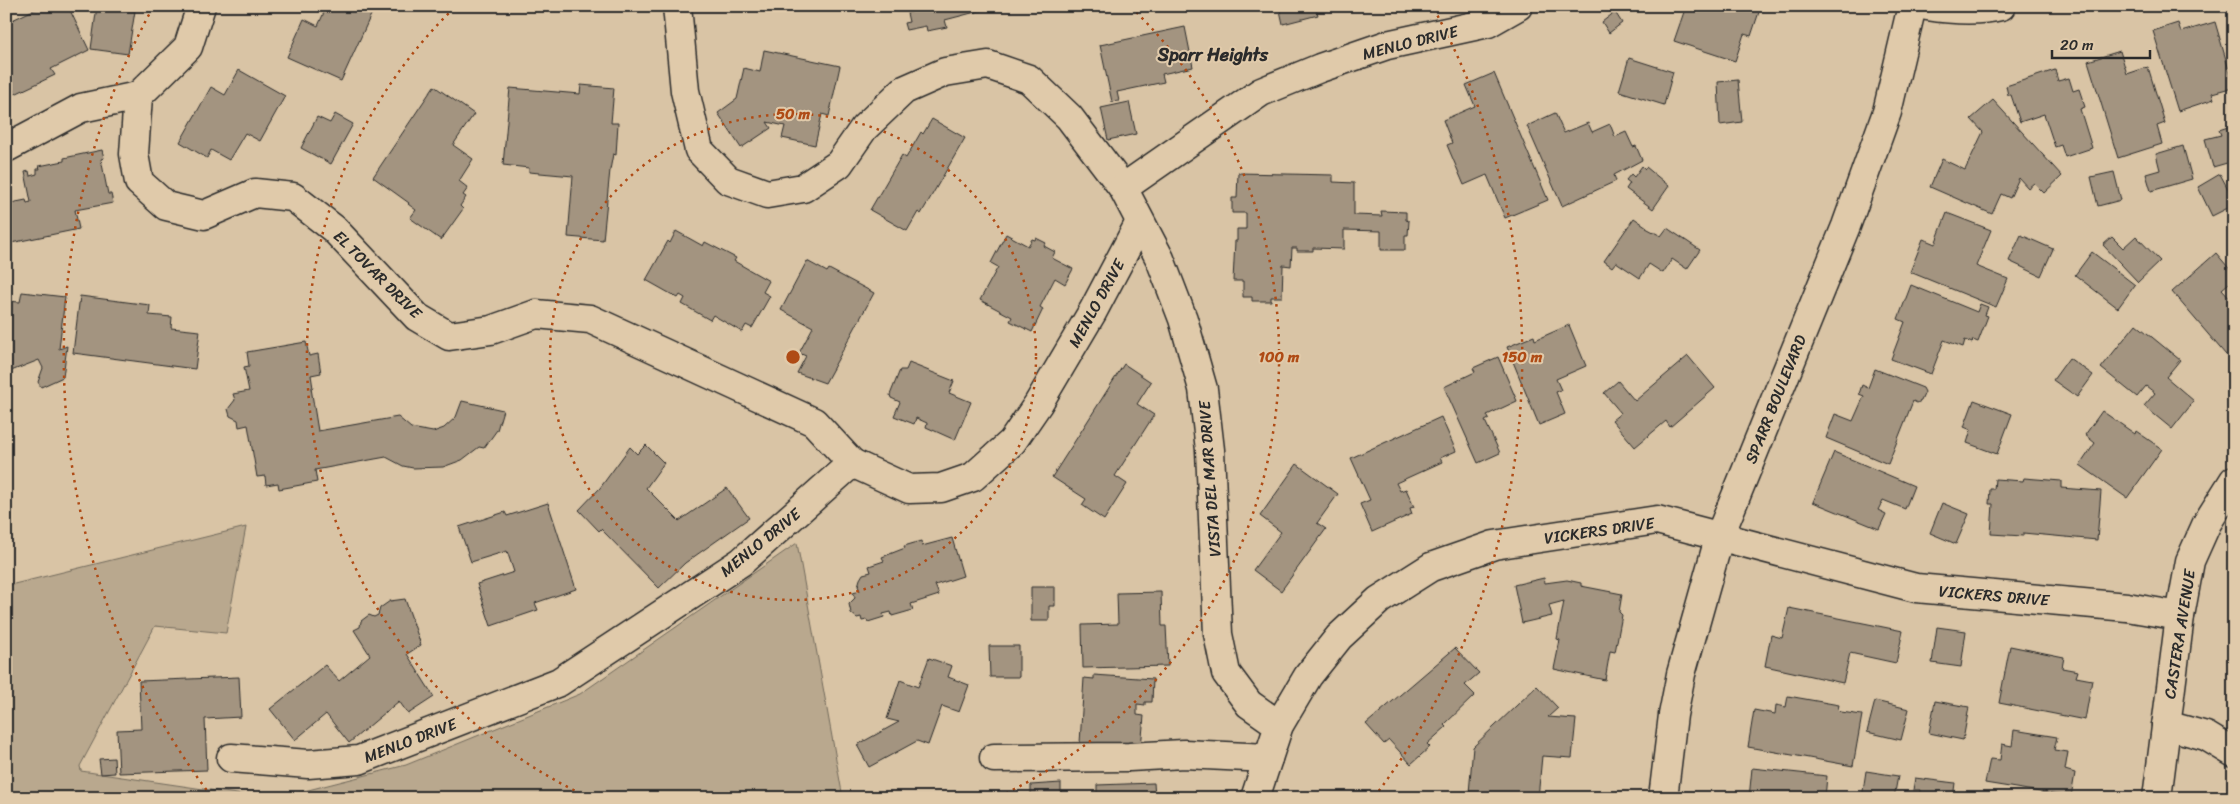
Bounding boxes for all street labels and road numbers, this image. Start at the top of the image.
street label: MENLO DRIVE [1359,16,1462,68]
street label: EL TOVAR DRIVE [326,223,430,327]
street label: MENLO DRIVE [1060,253,1133,353]
street label: SPARR BOULEVARD [1736,330,1815,468]
street label: VISTA DEL MAR DRIVE [1190,399,1229,558]
street label: MENLO DRIVE [713,500,808,584]
street label: VICKERS DRIVE [1542,508,1657,553]
street label: CASTERA AVENUE [2155,566,2204,701]
street label: VICKERS DRIVE [1937,576,2052,615]
street label: MENLO DRIVE [359,709,462,772]

